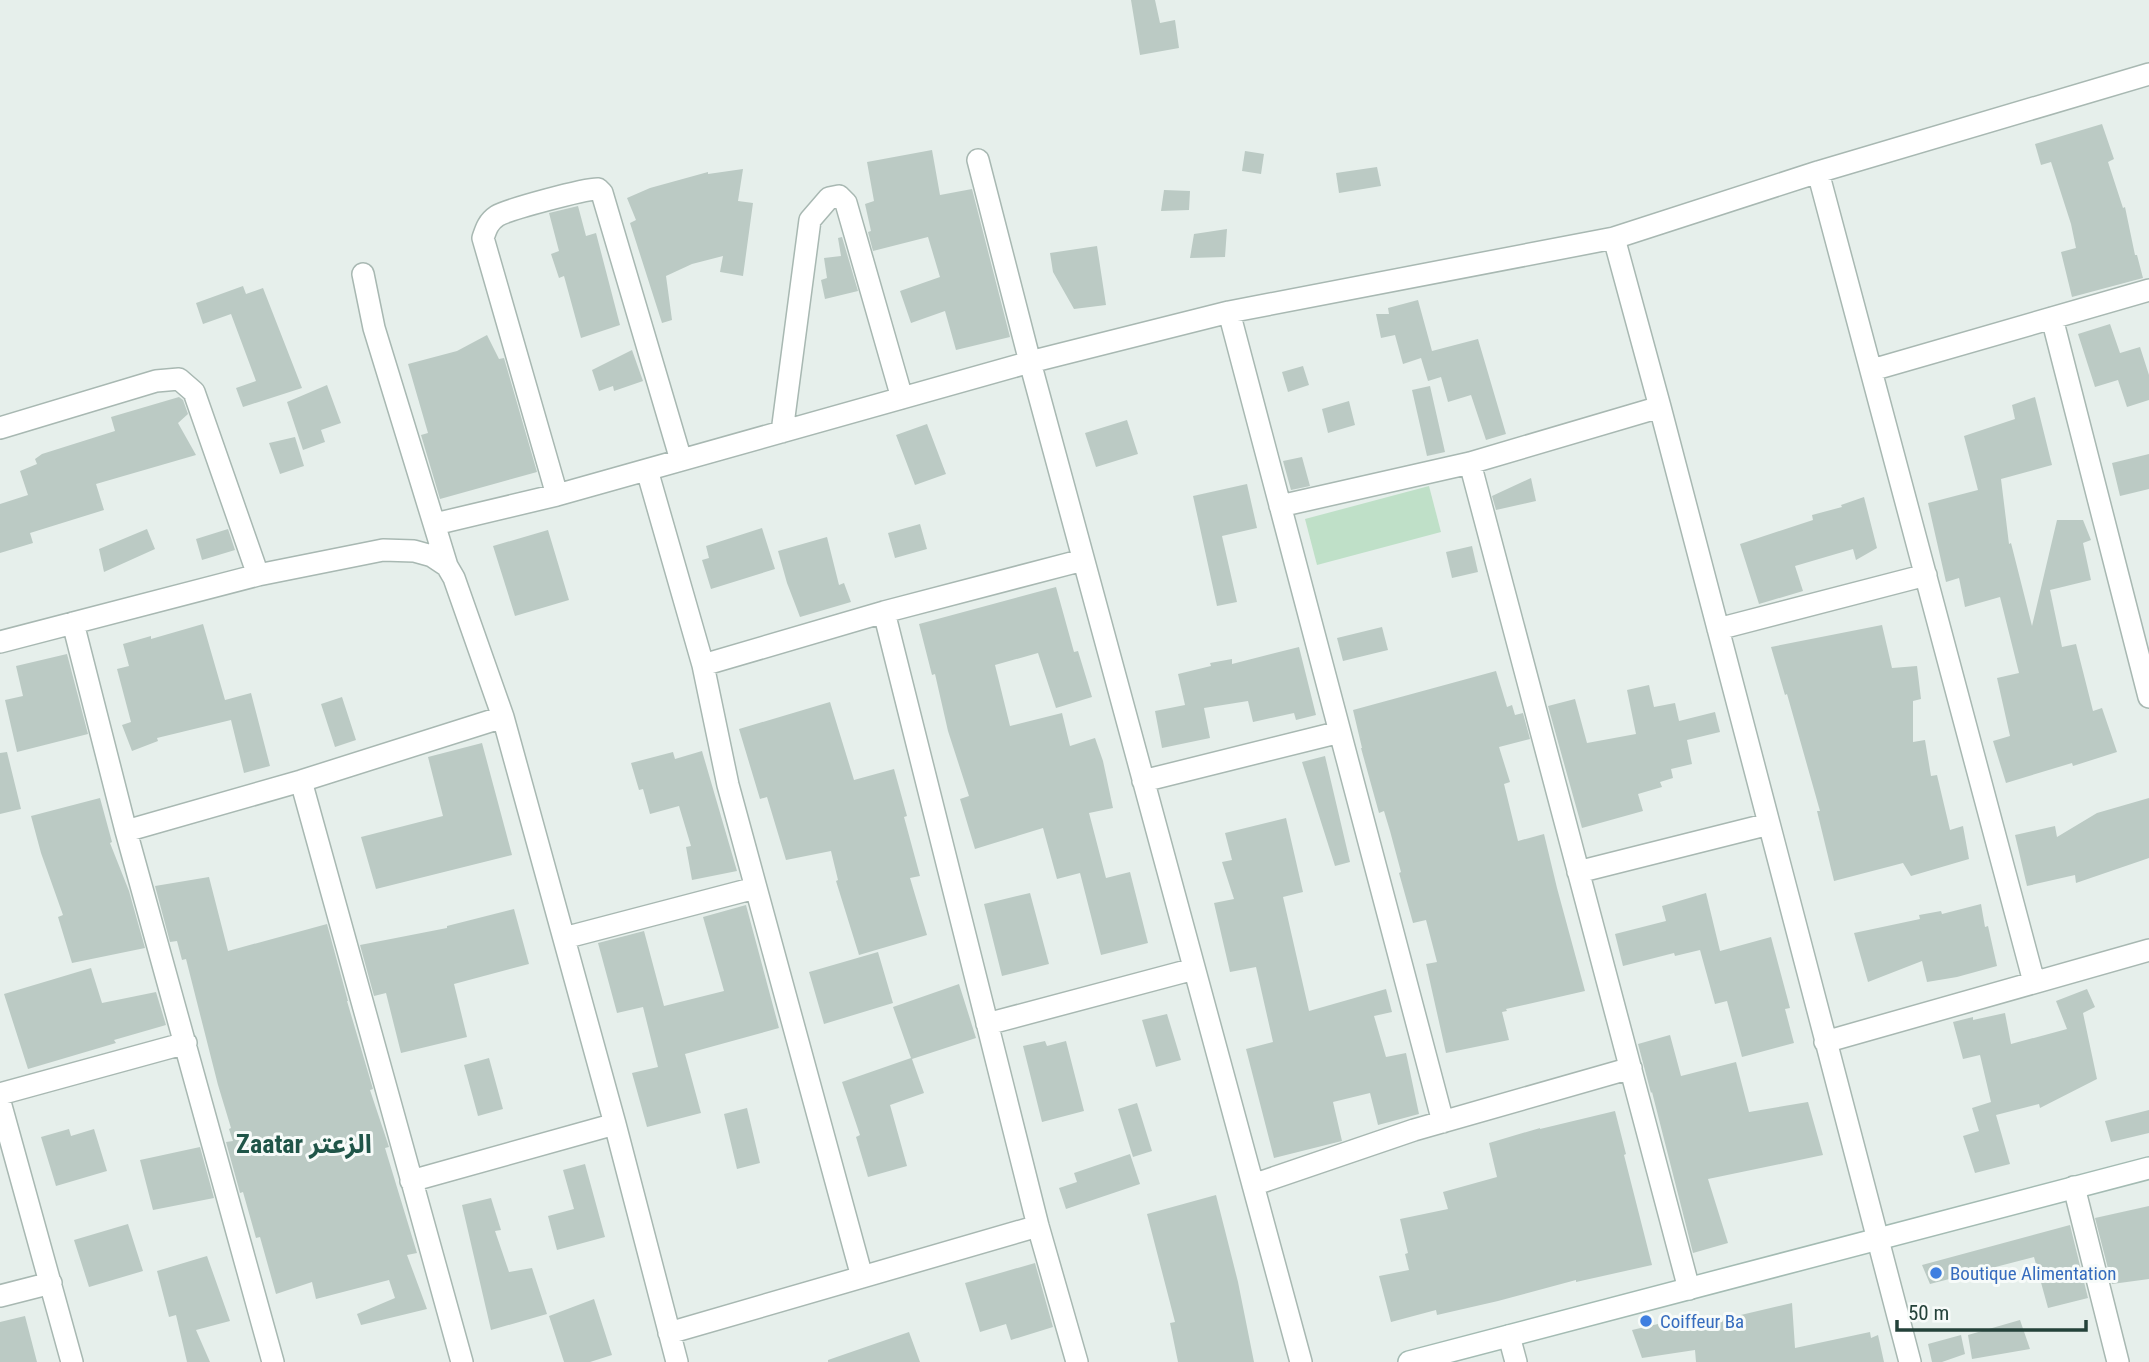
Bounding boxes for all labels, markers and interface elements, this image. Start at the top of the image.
district label: Zaatar الزعتر [236,1129,372,1159]
place label: Boutique Alimentation [1950,1262,2117,1285]
marker: Boutique Alimentation [1928,1265,1944,1281]
scale bar [1897,1288,2086,1332]
text: 50 m [1908,1301,1949,1325]
place label: Coiffeur Ba [1660,1310,1744,1333]
marker: Coiffeur Ba [1638,1313,1654,1329]

